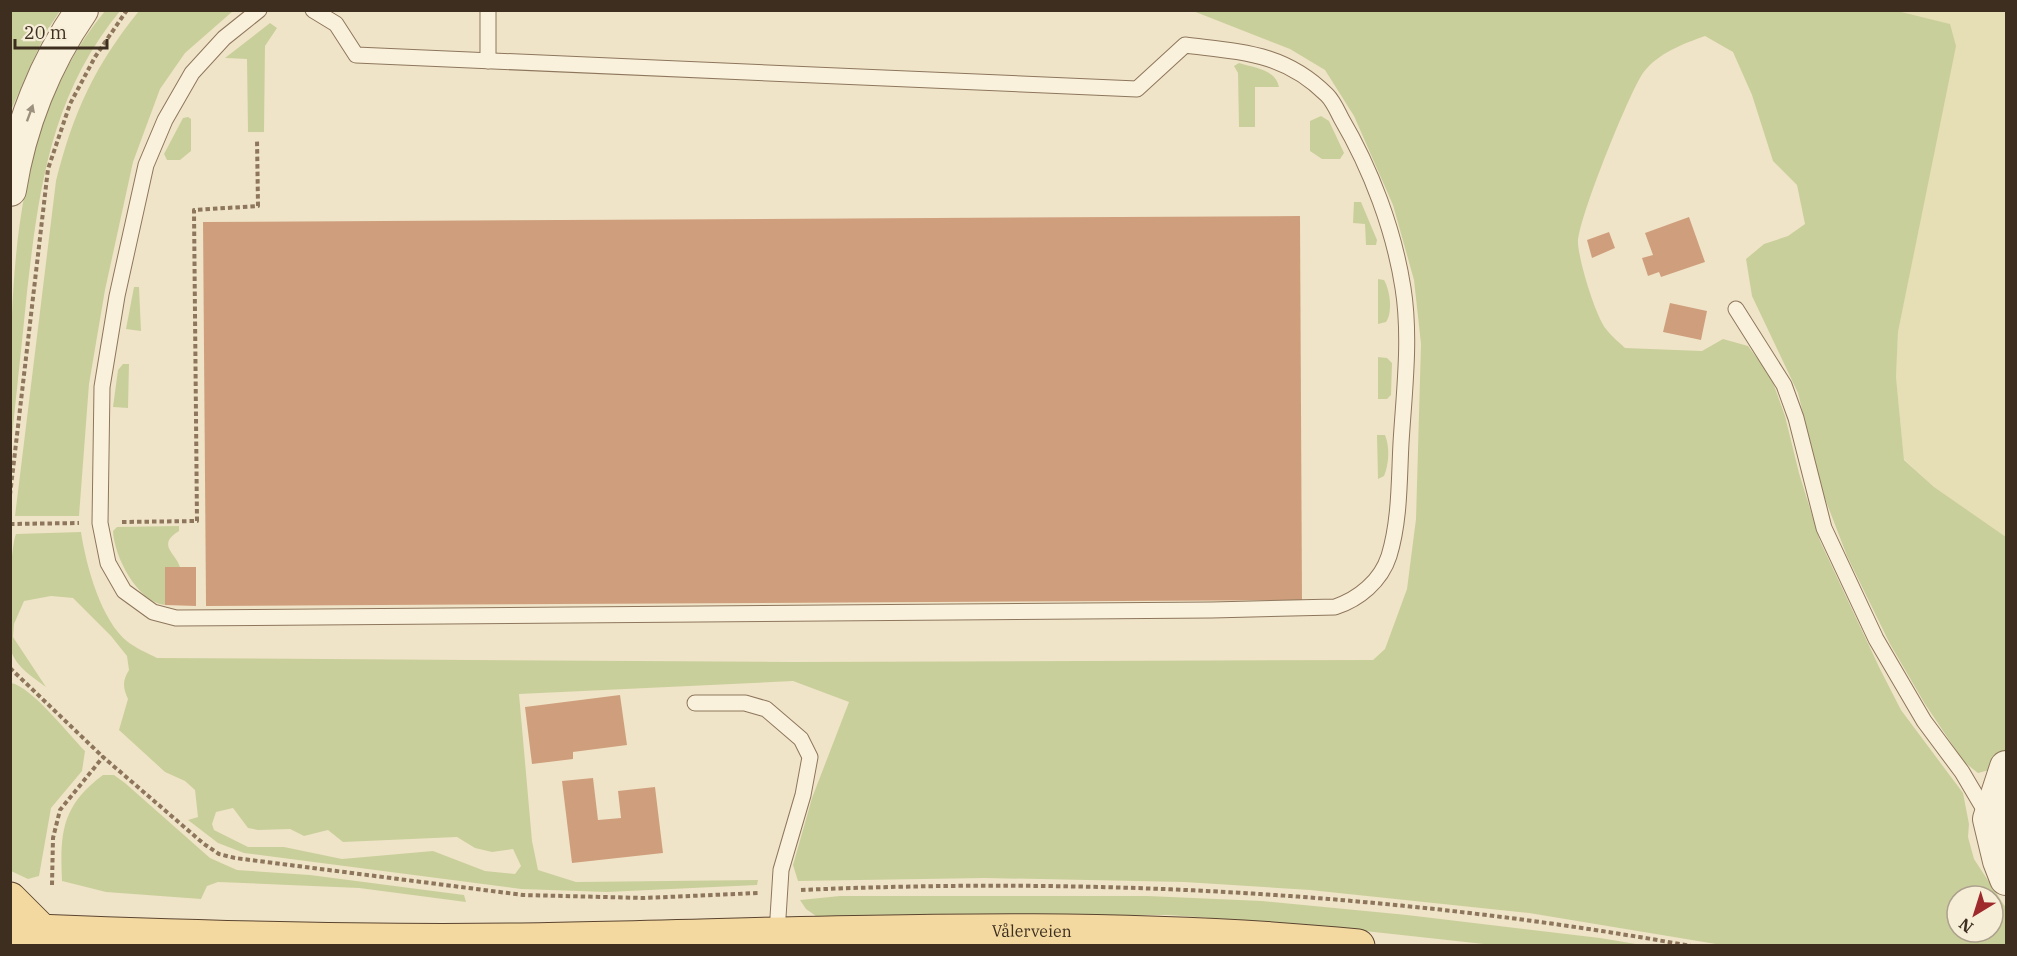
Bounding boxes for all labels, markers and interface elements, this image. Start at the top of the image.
scale bar [15,12,106,50]
text: 20 m [24,21,67,44]
one-way arrow [25,104,35,122]
north arrow [1945,884,2005,944]
text: N [1955,914,1977,938]
street label: Vålerveien [992,921,1072,941]

